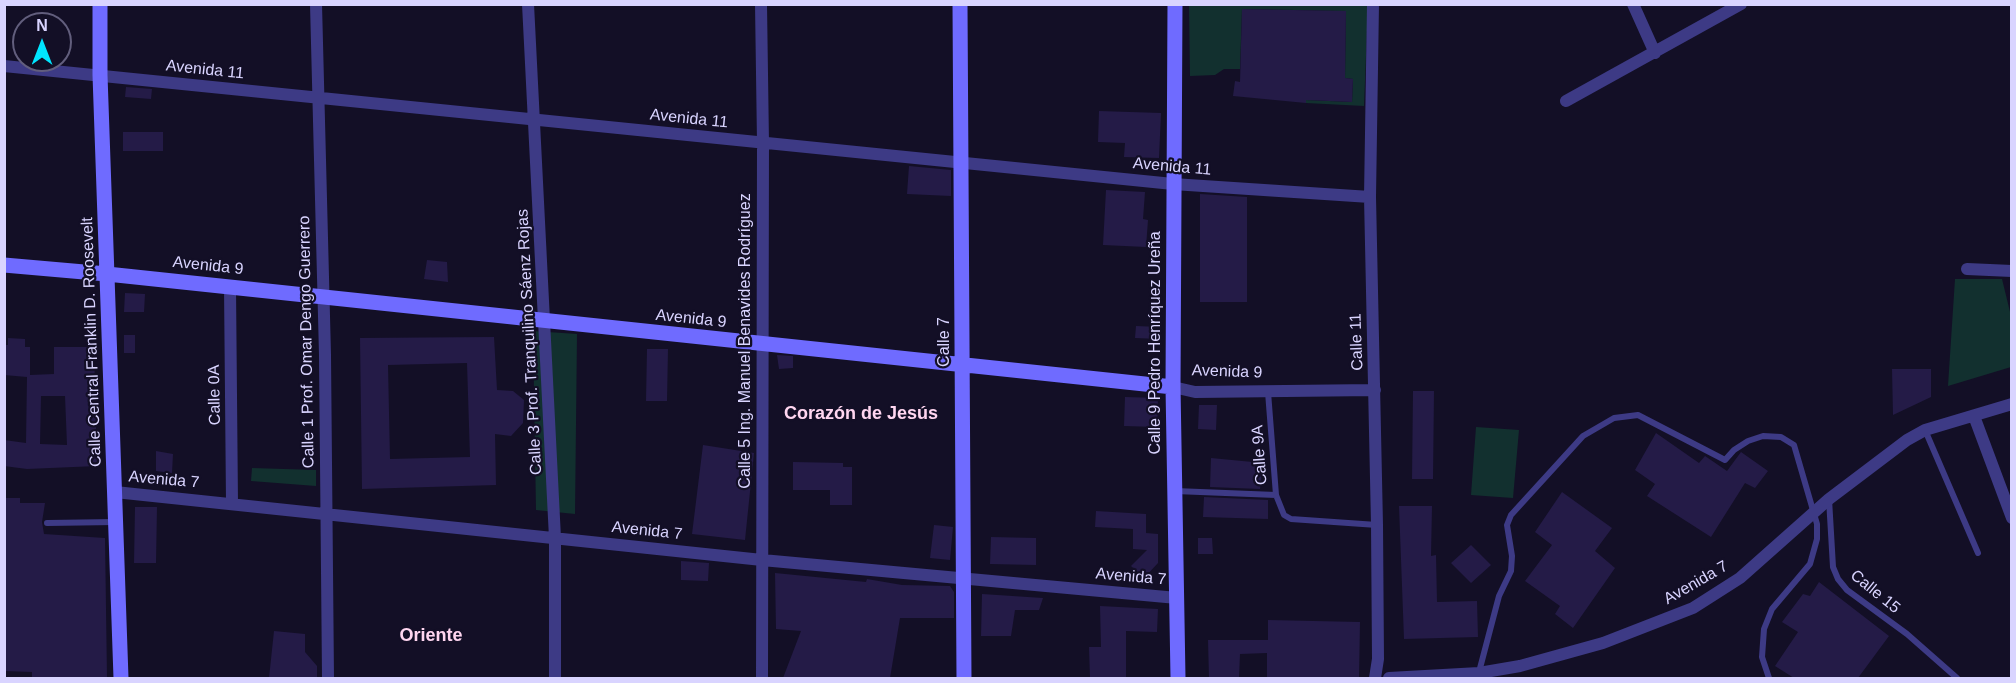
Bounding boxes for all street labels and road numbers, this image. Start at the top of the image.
street label: Avenida 11 [165,56,245,84]
street label: Avenida 11 [649,105,729,133]
street label: Avenida 11 [1132,154,1212,180]
street label: Calle 5 Ing. Manuel Benavides Rodríguez [736,193,756,489]
street label: Calle 3 Prof. Tranquilino Sáenz Rojas [513,209,547,475]
street label: Calle 1 Prof. Omar Dengo Guerrero [295,216,319,468]
street label: Calle Central Franklin D. Roosevelt [78,217,106,467]
street label: Calle 9 Pedro Henríquez Ureña [1146,231,1166,455]
street label: Avenida 9 [172,253,244,279]
street label: Avenida 9 [655,306,727,332]
street label: Calle 11 [1346,313,1368,371]
street label: Calle 7 [935,317,955,367]
street label: Avenida 9 [1191,361,1263,383]
street label: Calle 0A [205,365,225,425]
street label: Calle 9A [1248,424,1272,486]
street label: Avenida 7 [128,467,200,493]
street label: Avenida 7 [611,518,683,544]
street label: Avenida 7 [1661,557,1731,609]
street label: Avenida 7 [1095,564,1167,590]
street label: Calle 15 [1846,566,1904,618]

